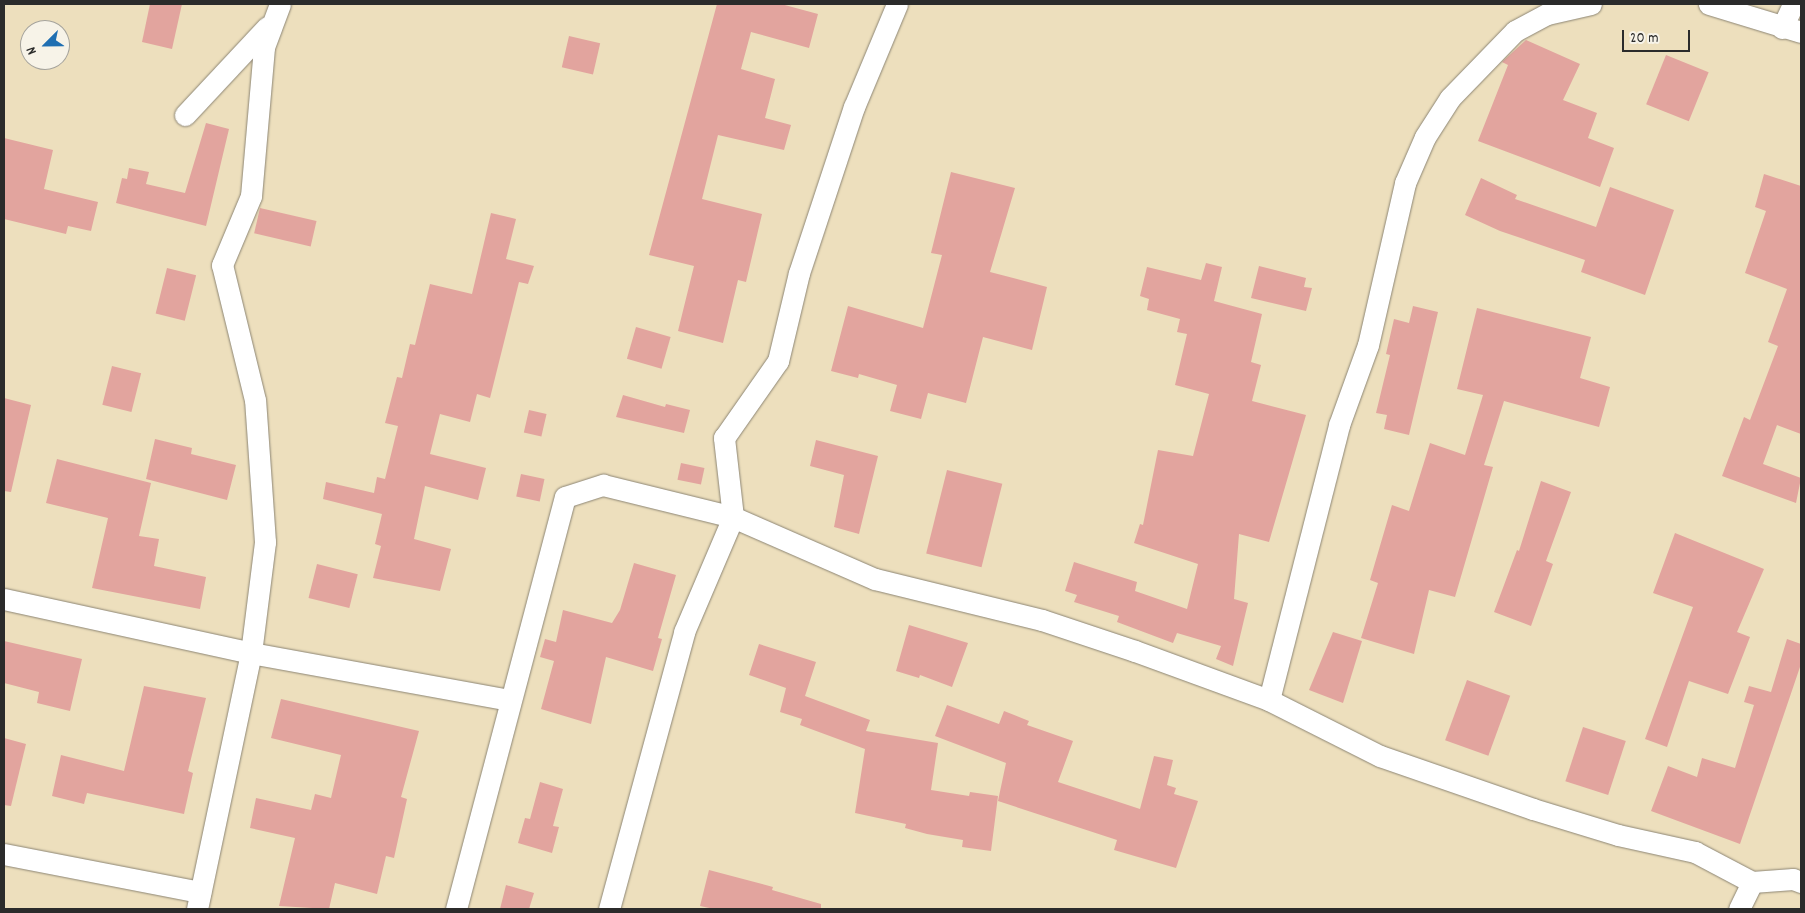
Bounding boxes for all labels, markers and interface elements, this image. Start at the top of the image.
north arrow [20,20,70,70]
scale bar [1625,20,1692,52]
text: 20 m [1630,28,1658,50]
text: N [22,43,43,58]

